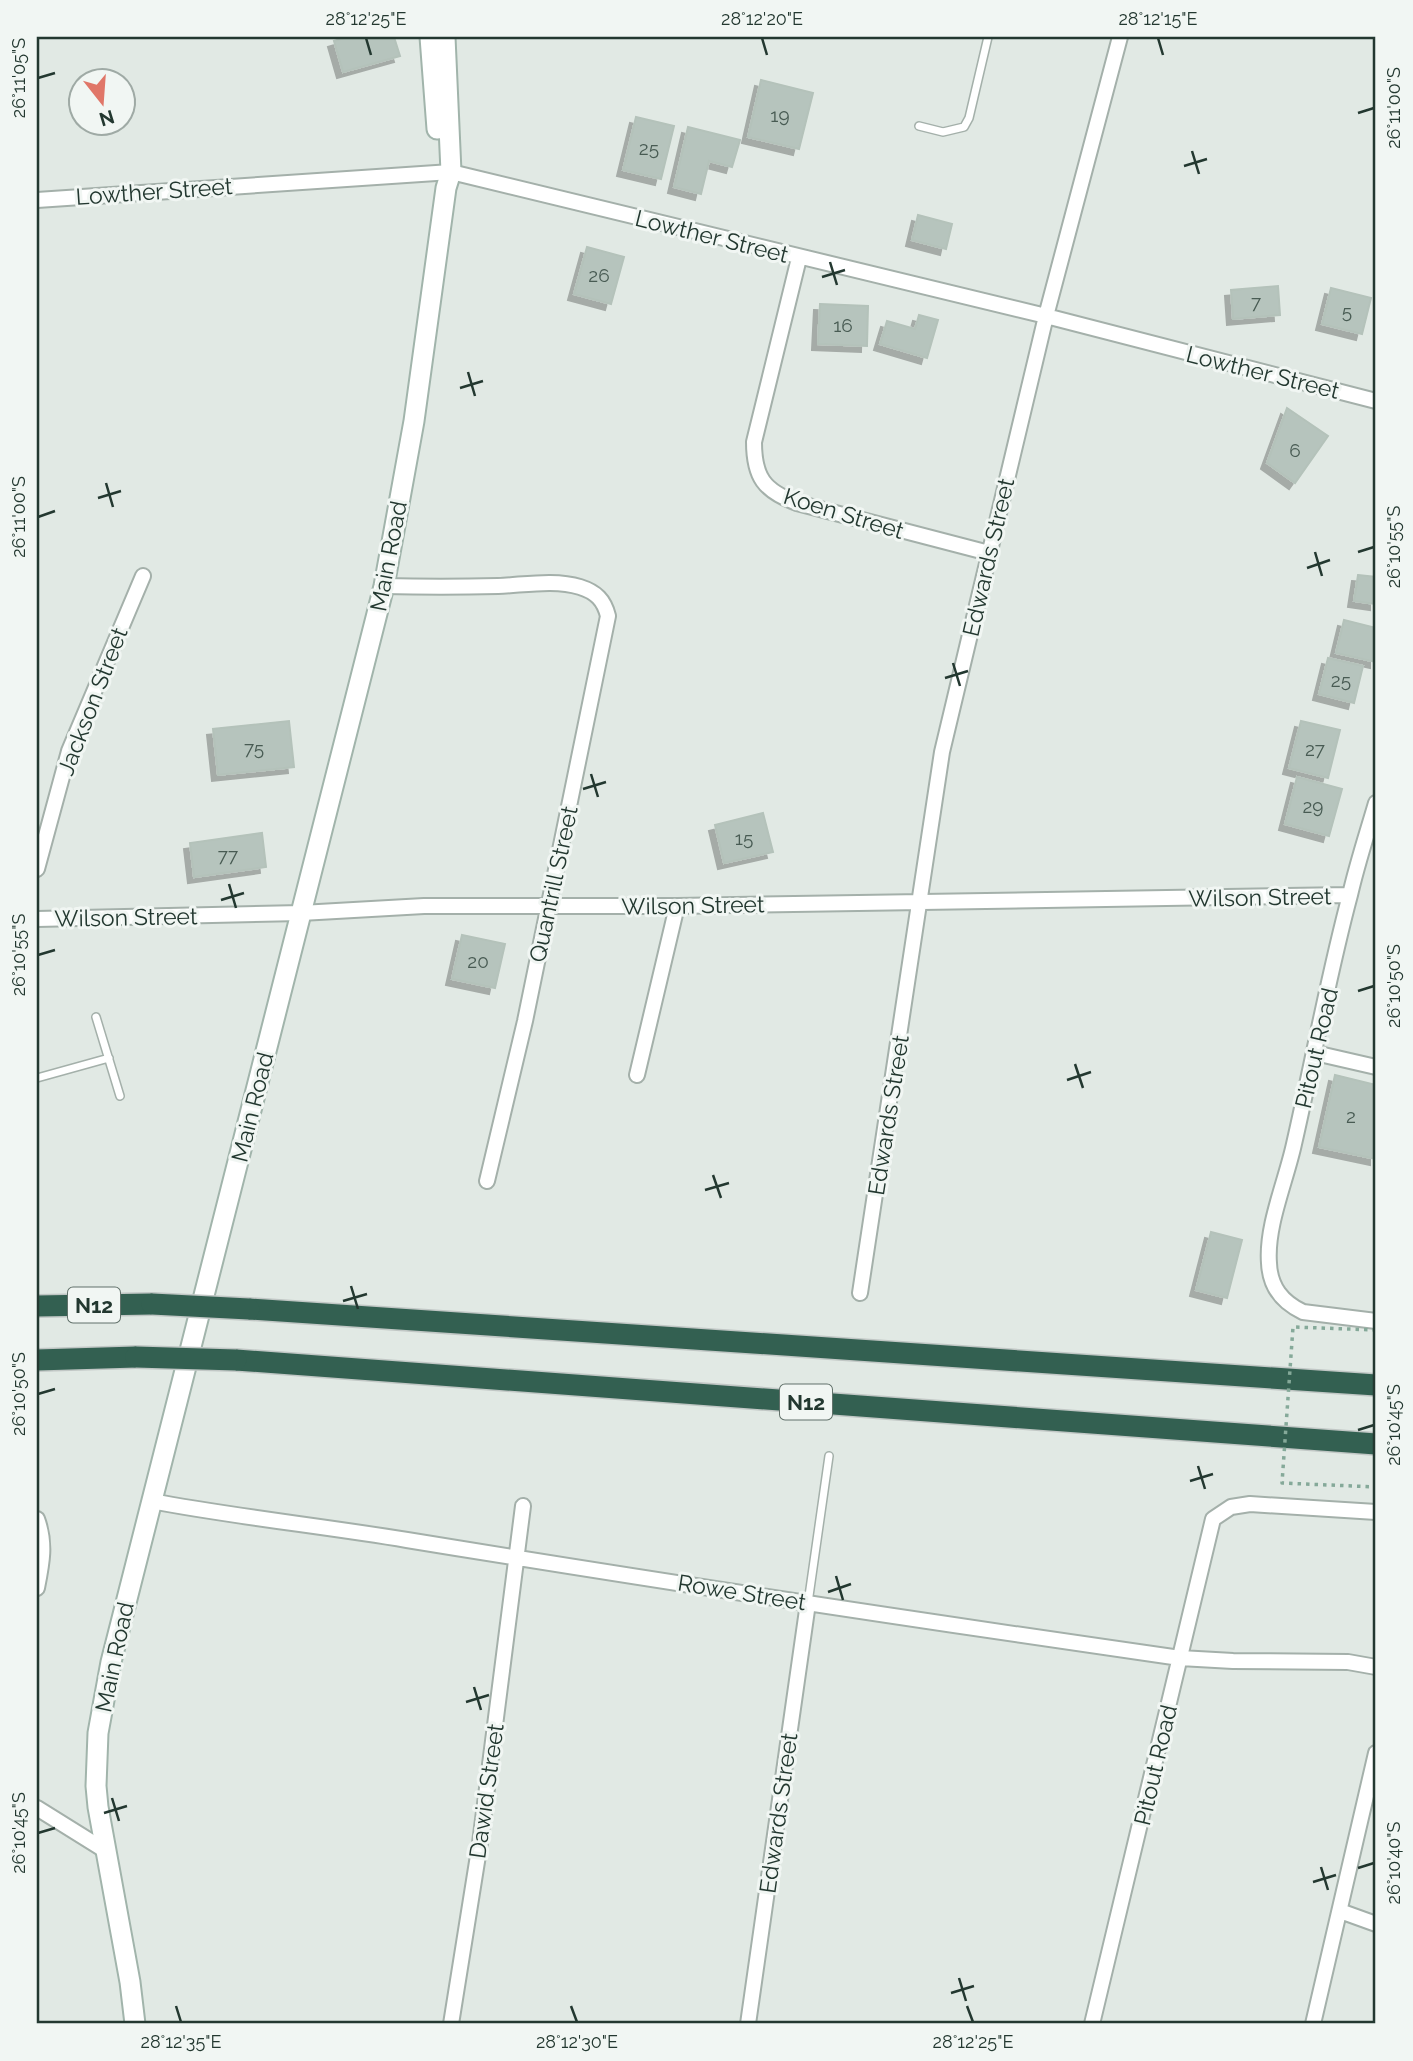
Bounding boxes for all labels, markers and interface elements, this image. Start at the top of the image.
text: 28°12'25"E [326,8,406,29]
text: 28°12'20"E [721,8,803,29]
text: 28°12'15"E [1118,8,1198,29]
text: 26°11'05"S [8,38,29,118]
north arrow [66,66,136,136]
text: 26°11'00"S [1383,67,1404,149]
house number: 19 [770,104,790,126]
text: N [97,106,117,131]
house number: 25 [639,137,659,159]
street label: Lowther Street [75,172,233,210]
street label: Lowther Street [633,204,792,268]
house number: 26 [588,264,610,286]
house number: 7 [1251,291,1261,313]
house number: 5 [1342,300,1352,322]
house number: 16 [833,314,853,336]
street label: Lowther Street [1184,340,1343,404]
house number: 6 [1289,439,1301,461]
street label: Edwards Street [957,475,1019,639]
text: 26°11'00"S [8,476,29,558]
street label: Koen Street [781,482,908,544]
street label: Main Road [364,498,412,614]
text: 26°10'55"S [1383,506,1404,588]
street label: Jackson Street [51,623,133,779]
house number: 25 [1331,669,1351,691]
house number: 75 [244,737,264,759]
house number: 27 [1305,738,1325,760]
house number: 29 [1302,795,1324,817]
street label: Quantrill Street [523,803,583,965]
house number: 15 [735,827,753,849]
house number: 77 [218,844,238,866]
street label: Wilson Street [1188,882,1332,912]
street label: Wilson Street [621,890,765,920]
street label: Wilson Street [54,902,198,932]
text: 26°10'55"S [8,914,29,996]
text: 26°10'50"S [1383,944,1404,1028]
house number: 20 [467,950,489,972]
street label: Pitout Road [1289,985,1343,1111]
street label: Edwards Street [862,1033,914,1197]
street label: Main Road [225,1049,279,1165]
house number: 2 [1346,1105,1356,1127]
road number: N12 [68,1288,120,1322]
text: 26°10'50"S [8,1352,29,1436]
road number: N12 [780,1384,832,1420]
text: 26°10'45"S [1383,1384,1404,1466]
street label: Rowe Street [676,1569,808,1615]
street label: Main Road [89,1599,139,1715]
street label: Pitout Road [1128,1702,1182,1828]
street label: Dawid Street [463,1721,509,1860]
street label: Edwards Street [753,1731,803,1895]
text: 26°10'45"S [8,1792,29,1874]
text: 26°10'40"S [1383,1822,1404,1904]
text: 28°12'35"E [141,2031,222,2052]
text: 28°12'30"E [536,2031,618,2052]
text: 28°12'25"E [933,2031,1013,2052]

